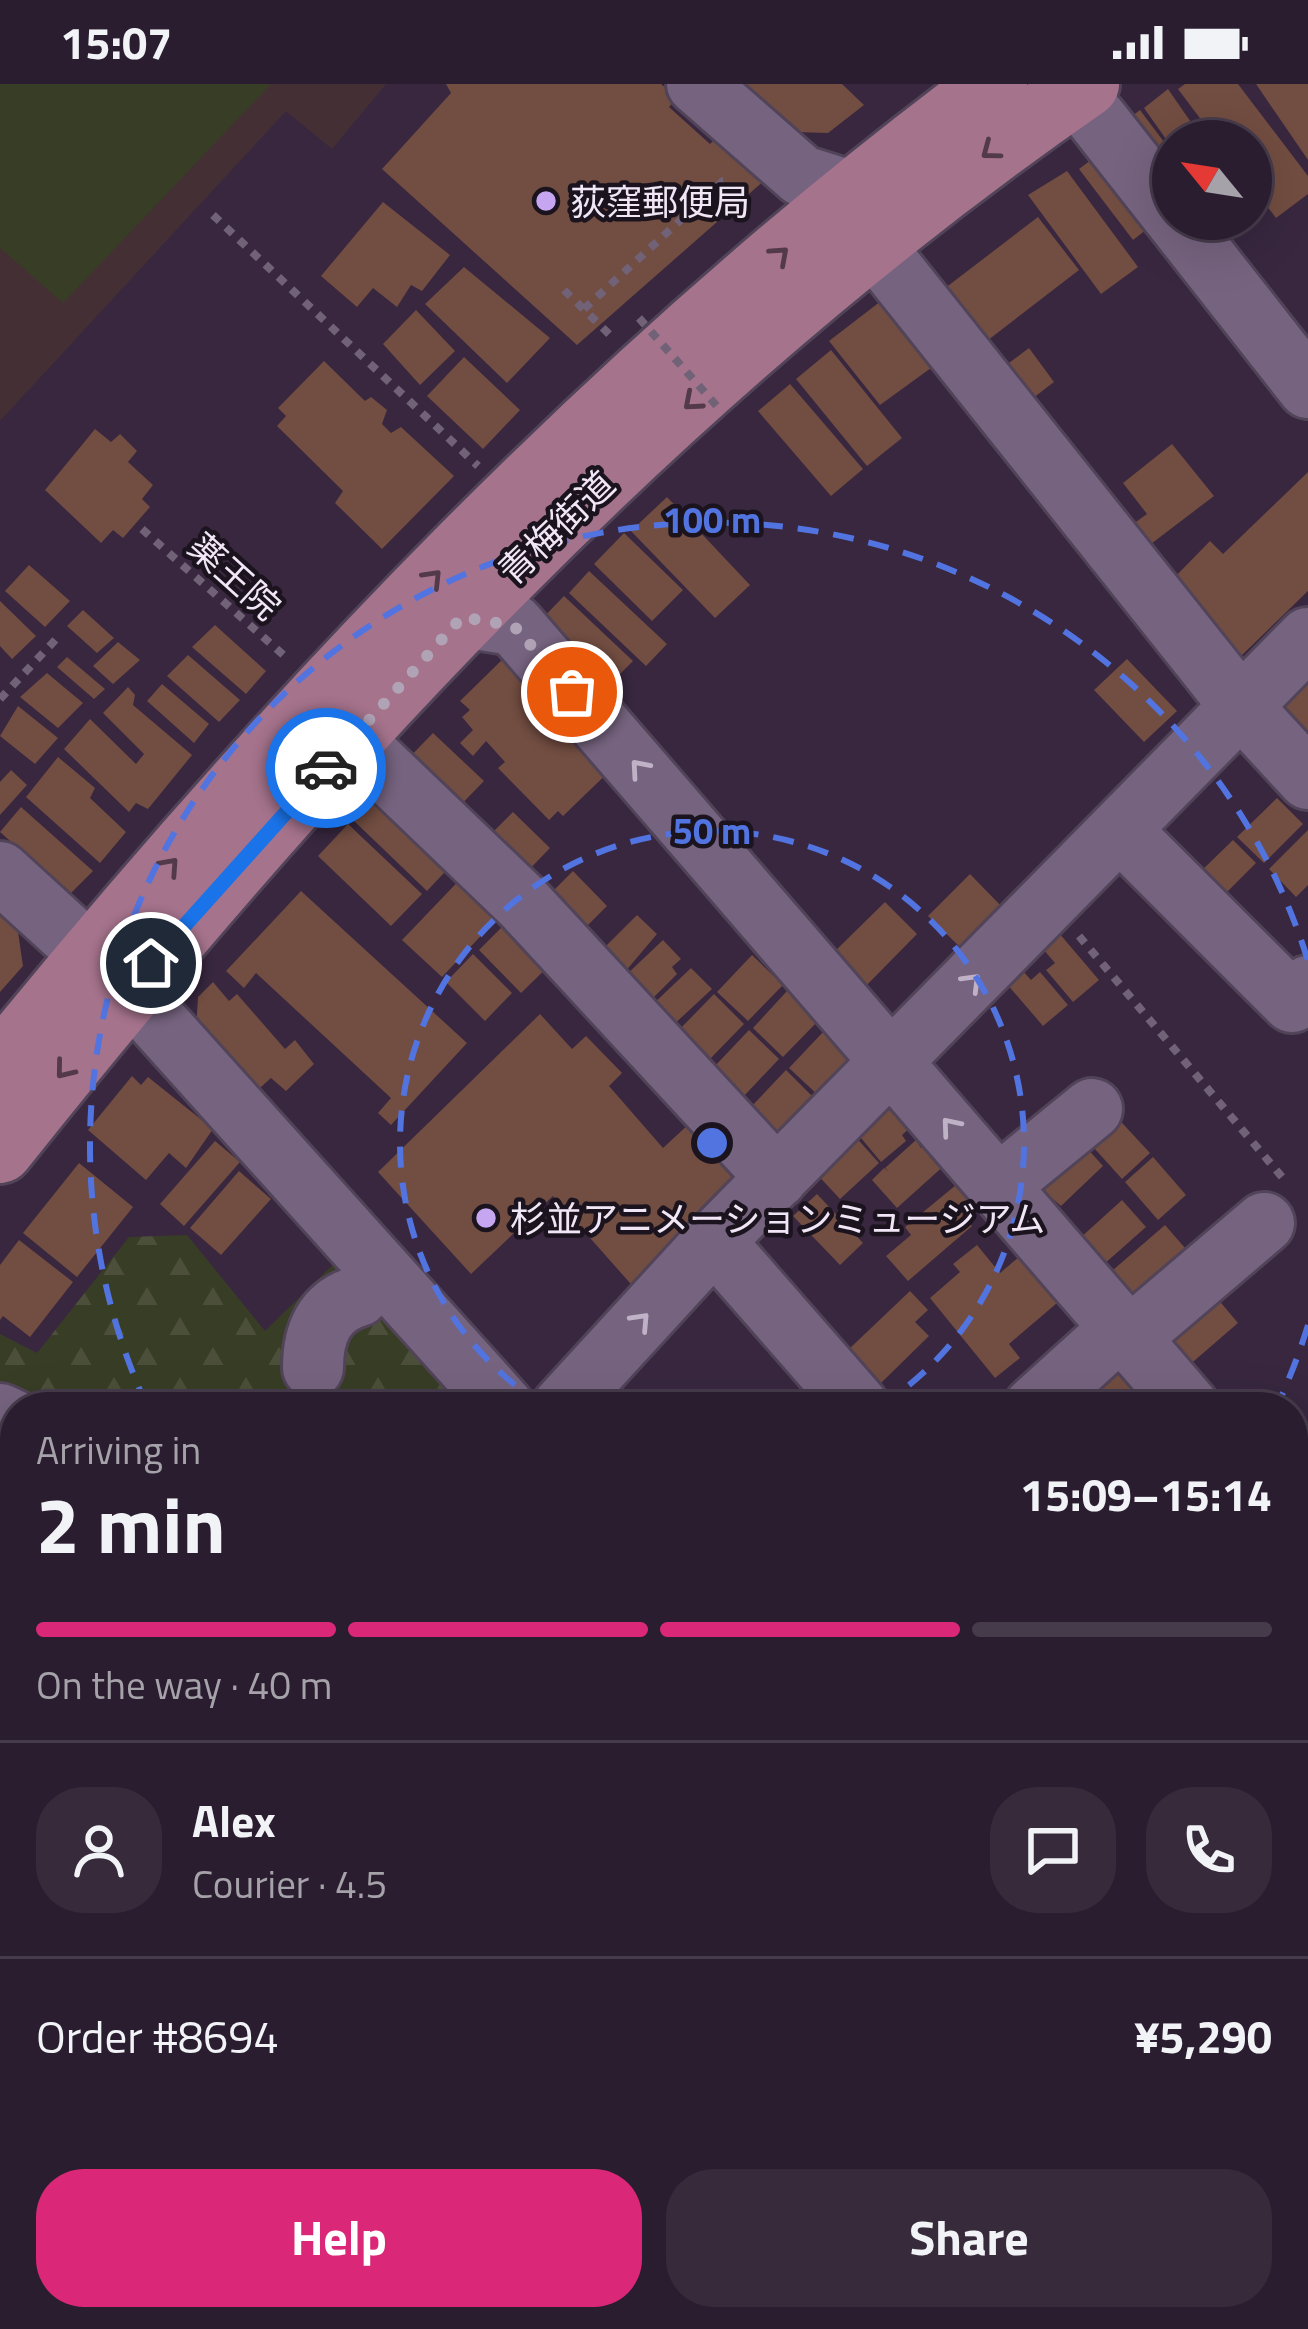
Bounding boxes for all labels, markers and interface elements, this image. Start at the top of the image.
text: 15:07 [60,8,172,76]
north arrow [1152,120,1272,240]
map controls [1152,120,1272,240]
one-way arrow [982,137,1004,159]
place label: 荻窪郵便局 [570,174,750,229]
marker: 荻窪郵便局 [533,188,559,214]
one-way arrow [766,248,787,269]
one-way arrow [684,388,706,409]
street label: 青梅街道 [485,457,627,597]
text: 100 m [663,492,761,547]
street label: 薬王院 [176,519,294,633]
one-way arrow [419,570,441,592]
pin [521,641,623,743]
icon: bag [539,659,605,725]
courier [266,708,386,828]
icon: car [293,735,359,801]
one-way arrow [632,761,653,782]
text: 50 m [673,803,751,858]
one-way arrow [156,859,177,880]
pin [100,912,202,1014]
icon: home [118,930,184,996]
one-way arrow [958,974,980,996]
one-way arrow [57,1056,78,1078]
one-way arrow [942,1118,964,1140]
centre of rings [691,1122,733,1164]
place label: 杉並アニメーションミュージアム [510,1191,1045,1246]
marker: 杉並アニメーションミュージアム [473,1205,499,1231]
one-way arrow [627,1313,648,1334]
text: Arriving in [36,1420,201,1479]
text: 15:09–15:14 [1020,1460,1272,1528]
text: 2 min [36,1465,226,1583]
text: On the way · 40 m [36,1655,332,1714]
text: Alex [192,1786,276,1854]
button: person [36,1787,162,1913]
button: chat [990,1787,1116,1913]
button: phone [1146,1787,1272,1913]
text: Courier · 4.5 [192,1854,387,1913]
text: Order #8694 [36,2002,279,2070]
text: ¥5,290 [1134,2002,1272,2070]
button: Help [36,2169,642,2307]
button: Share [666,2169,1272,2307]

